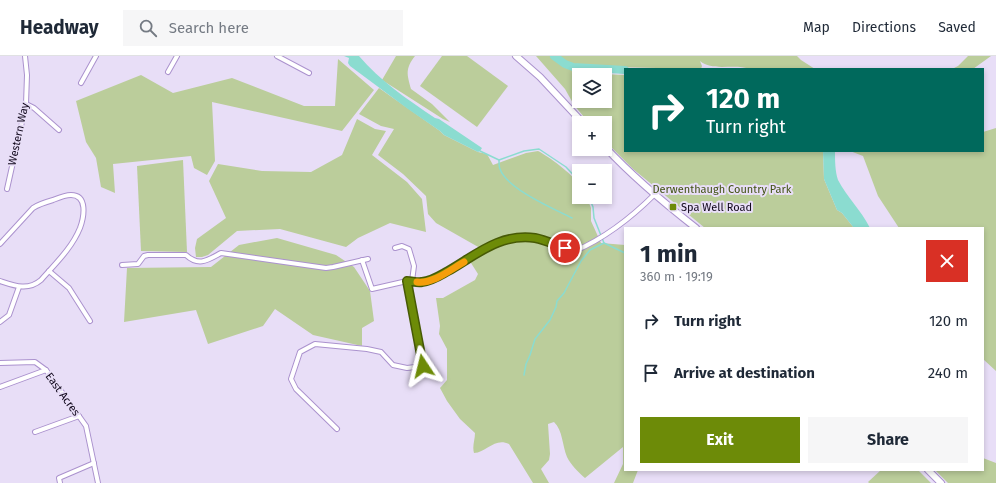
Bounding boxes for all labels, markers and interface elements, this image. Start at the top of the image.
search box [123,10,403,46]
text: Headway [20,16,99,39]
icon: search [137,17,159,39]
text: Search here [169,19,249,37]
text: Map [803,19,830,36]
text: Directions [852,19,916,36]
text: Saved [938,19,976,36]
map controls [572,68,612,204]
button: layers [572,68,612,108]
text: 120 m [706,82,780,115]
icon: right [640,84,692,136]
street label: Western Way [6,101,32,167]
button: + [572,116,612,156]
text: Turn right [706,116,786,138]
button: − [572,164,612,204]
park label: Derwenthaugh Country Park [653,183,792,196]
place label: Spa Well Road [681,201,752,214]
marker: Spa Well Road [668,202,678,212]
pin [548,231,582,265]
icon: arrive [554,237,576,259]
text: 1 min [640,240,698,268]
button: close [926,240,968,282]
text: 360 m · 19:19 [640,269,713,284]
icon: right [640,310,662,332]
text: Turn right [674,312,741,330]
text: 120 m [929,312,968,330]
position arrow [402,345,444,387]
icon: arrive [640,362,662,384]
text: Arrive at destination [674,364,815,382]
text: 240 m [928,364,968,382]
street label: East Acres [43,370,83,418]
button: Exit [640,417,800,463]
button: Share [808,417,968,463]

